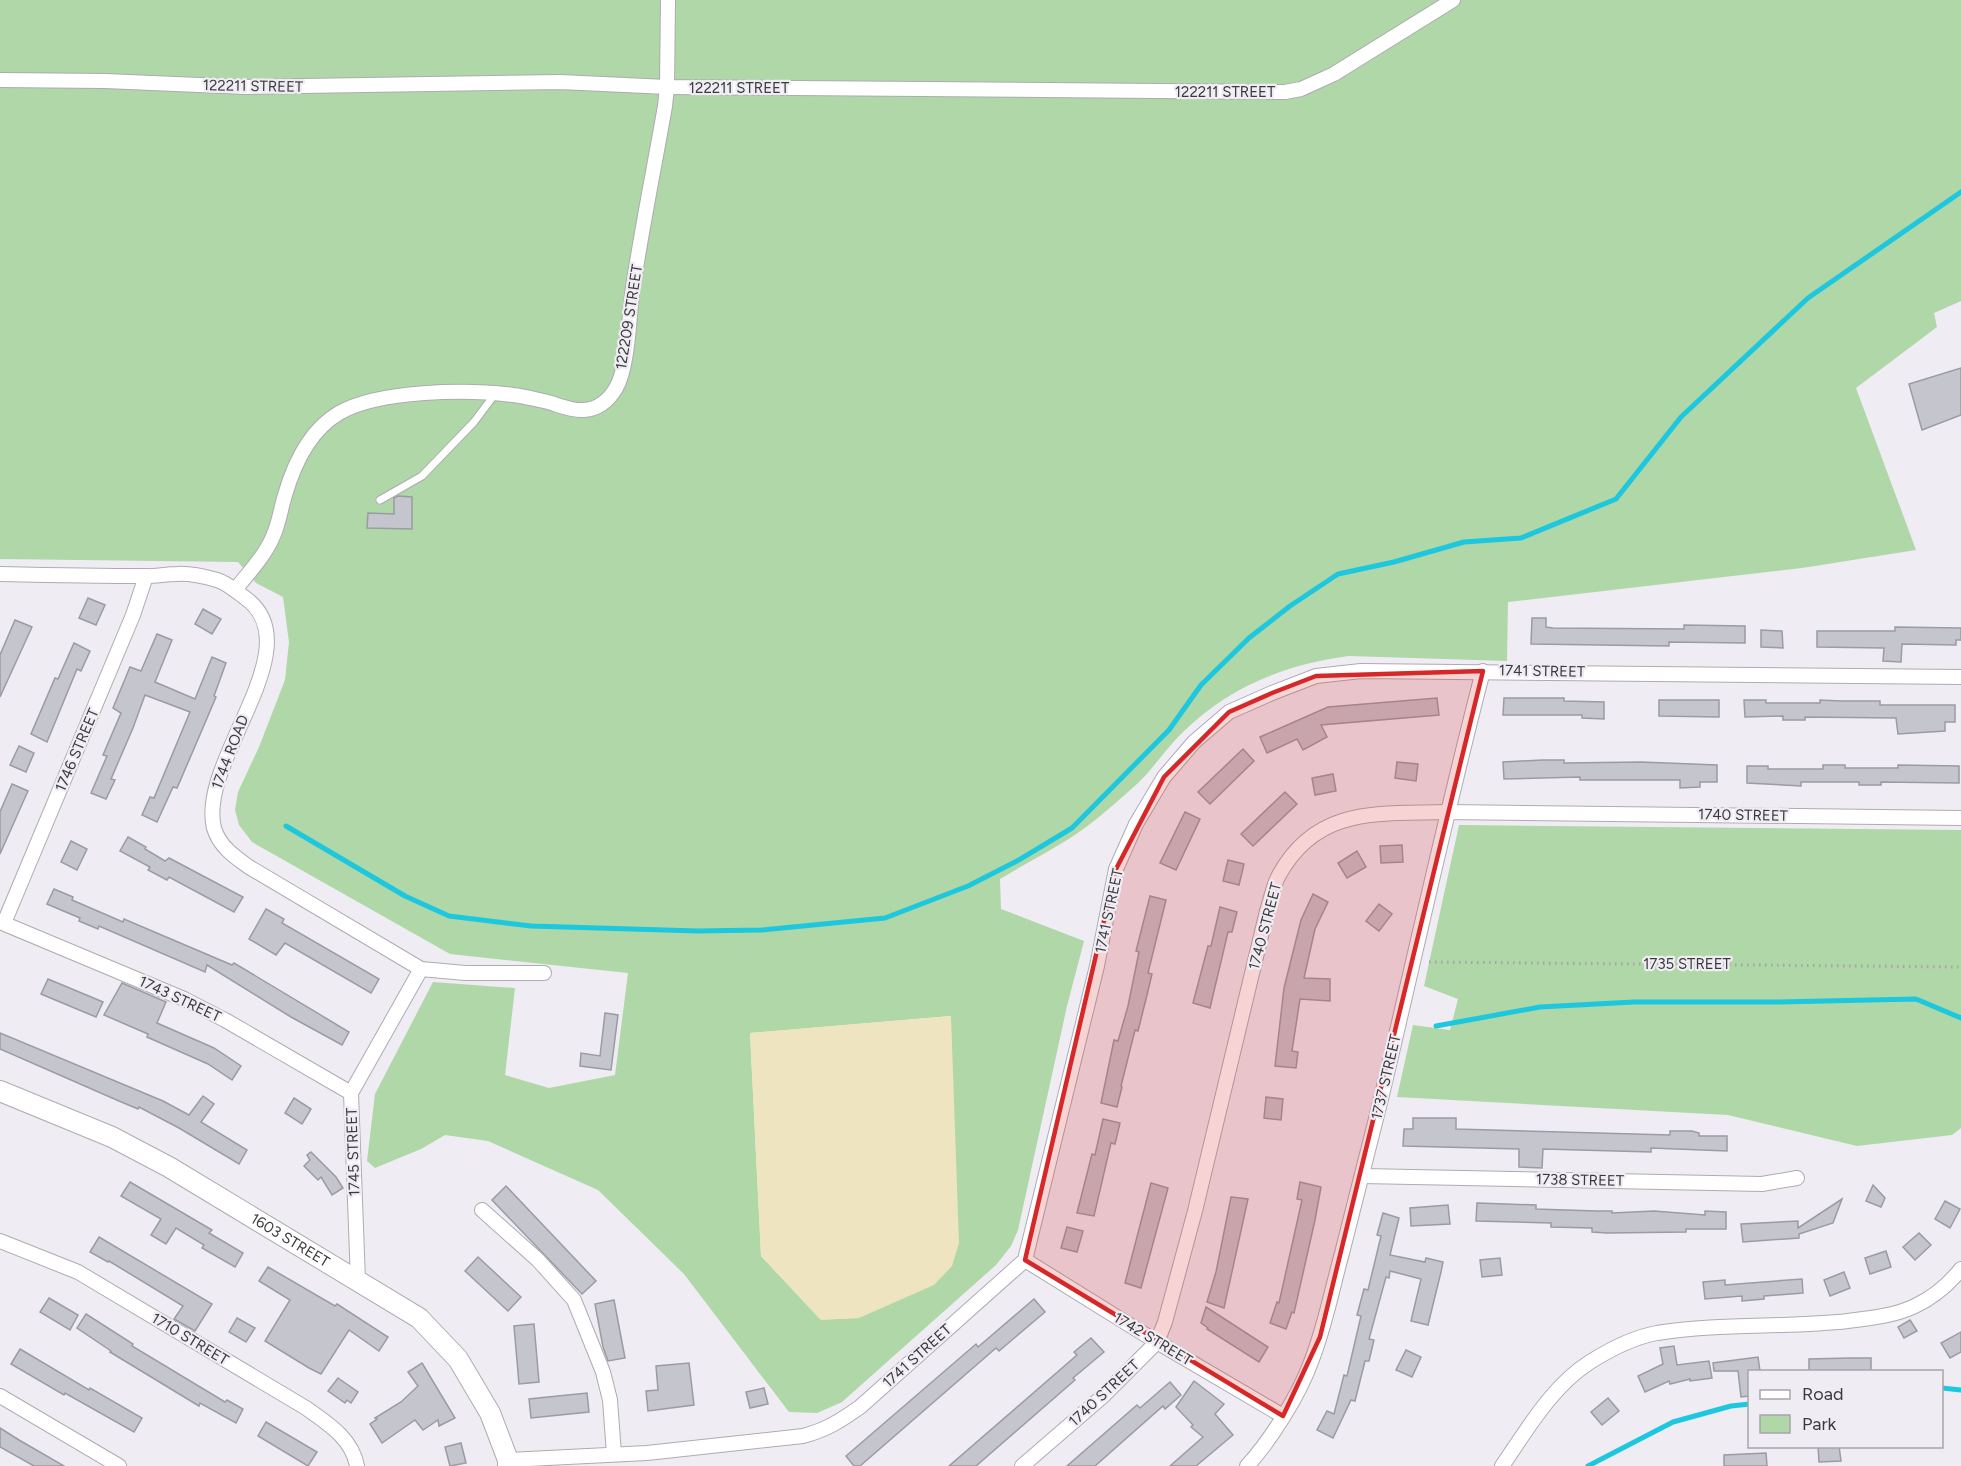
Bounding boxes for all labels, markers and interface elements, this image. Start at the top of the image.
street label: 122211 STREET [203,76,304,96]
street label: 122211 STREET [689,79,790,97]
street label: 122211 STREET [1175,83,1276,101]
street label: 122209 STREET [612,263,646,371]
street label: 1741 STREET [1499,661,1586,681]
street label: 1746 STREET [51,705,103,794]
street label: 1744 ROAD [208,712,252,792]
street label: 1740 STREET [1698,805,1789,825]
street label: 1741 STREET [1091,866,1127,955]
street label: 1740 STREET [1245,880,1286,972]
street label: 1735 STREET [1643,955,1732,973]
street label: 1743 STREET [136,972,224,1026]
street label: 1737 STREET [1367,1032,1405,1121]
street label: 1745 STREET [342,1107,364,1197]
street label: 1738 STREET [1536,1170,1625,1190]
street label: 1603 STREET [247,1209,334,1271]
street label: 1742 STREET [1110,1308,1196,1370]
street label: 1710 STREET [148,1309,232,1369]
street label: 1741 STREET [879,1320,956,1392]
street label: 1740 STREET [1065,1355,1144,1430]
legend [1748,1370,1943,1448]
text: Road [1802,1383,1843,1405]
text: Park [1802,1413,1837,1435]

